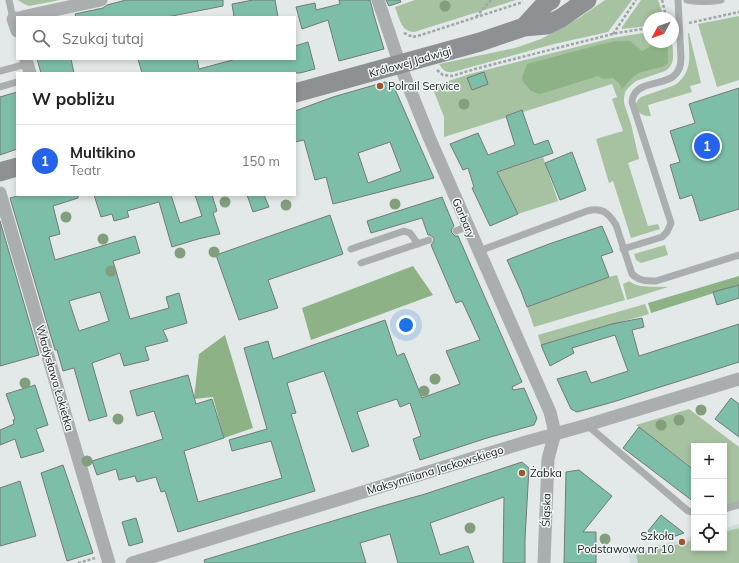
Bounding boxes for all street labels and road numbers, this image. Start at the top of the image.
street label: Królowej Jadwigi [367,44,453,80]
street label: Garbary [449,196,479,240]
street label: Władysława Łokietka [33,323,77,433]
street label: Maksymiliana Jackowskiego [365,443,505,497]
street label: Śląska [538,493,554,527]

